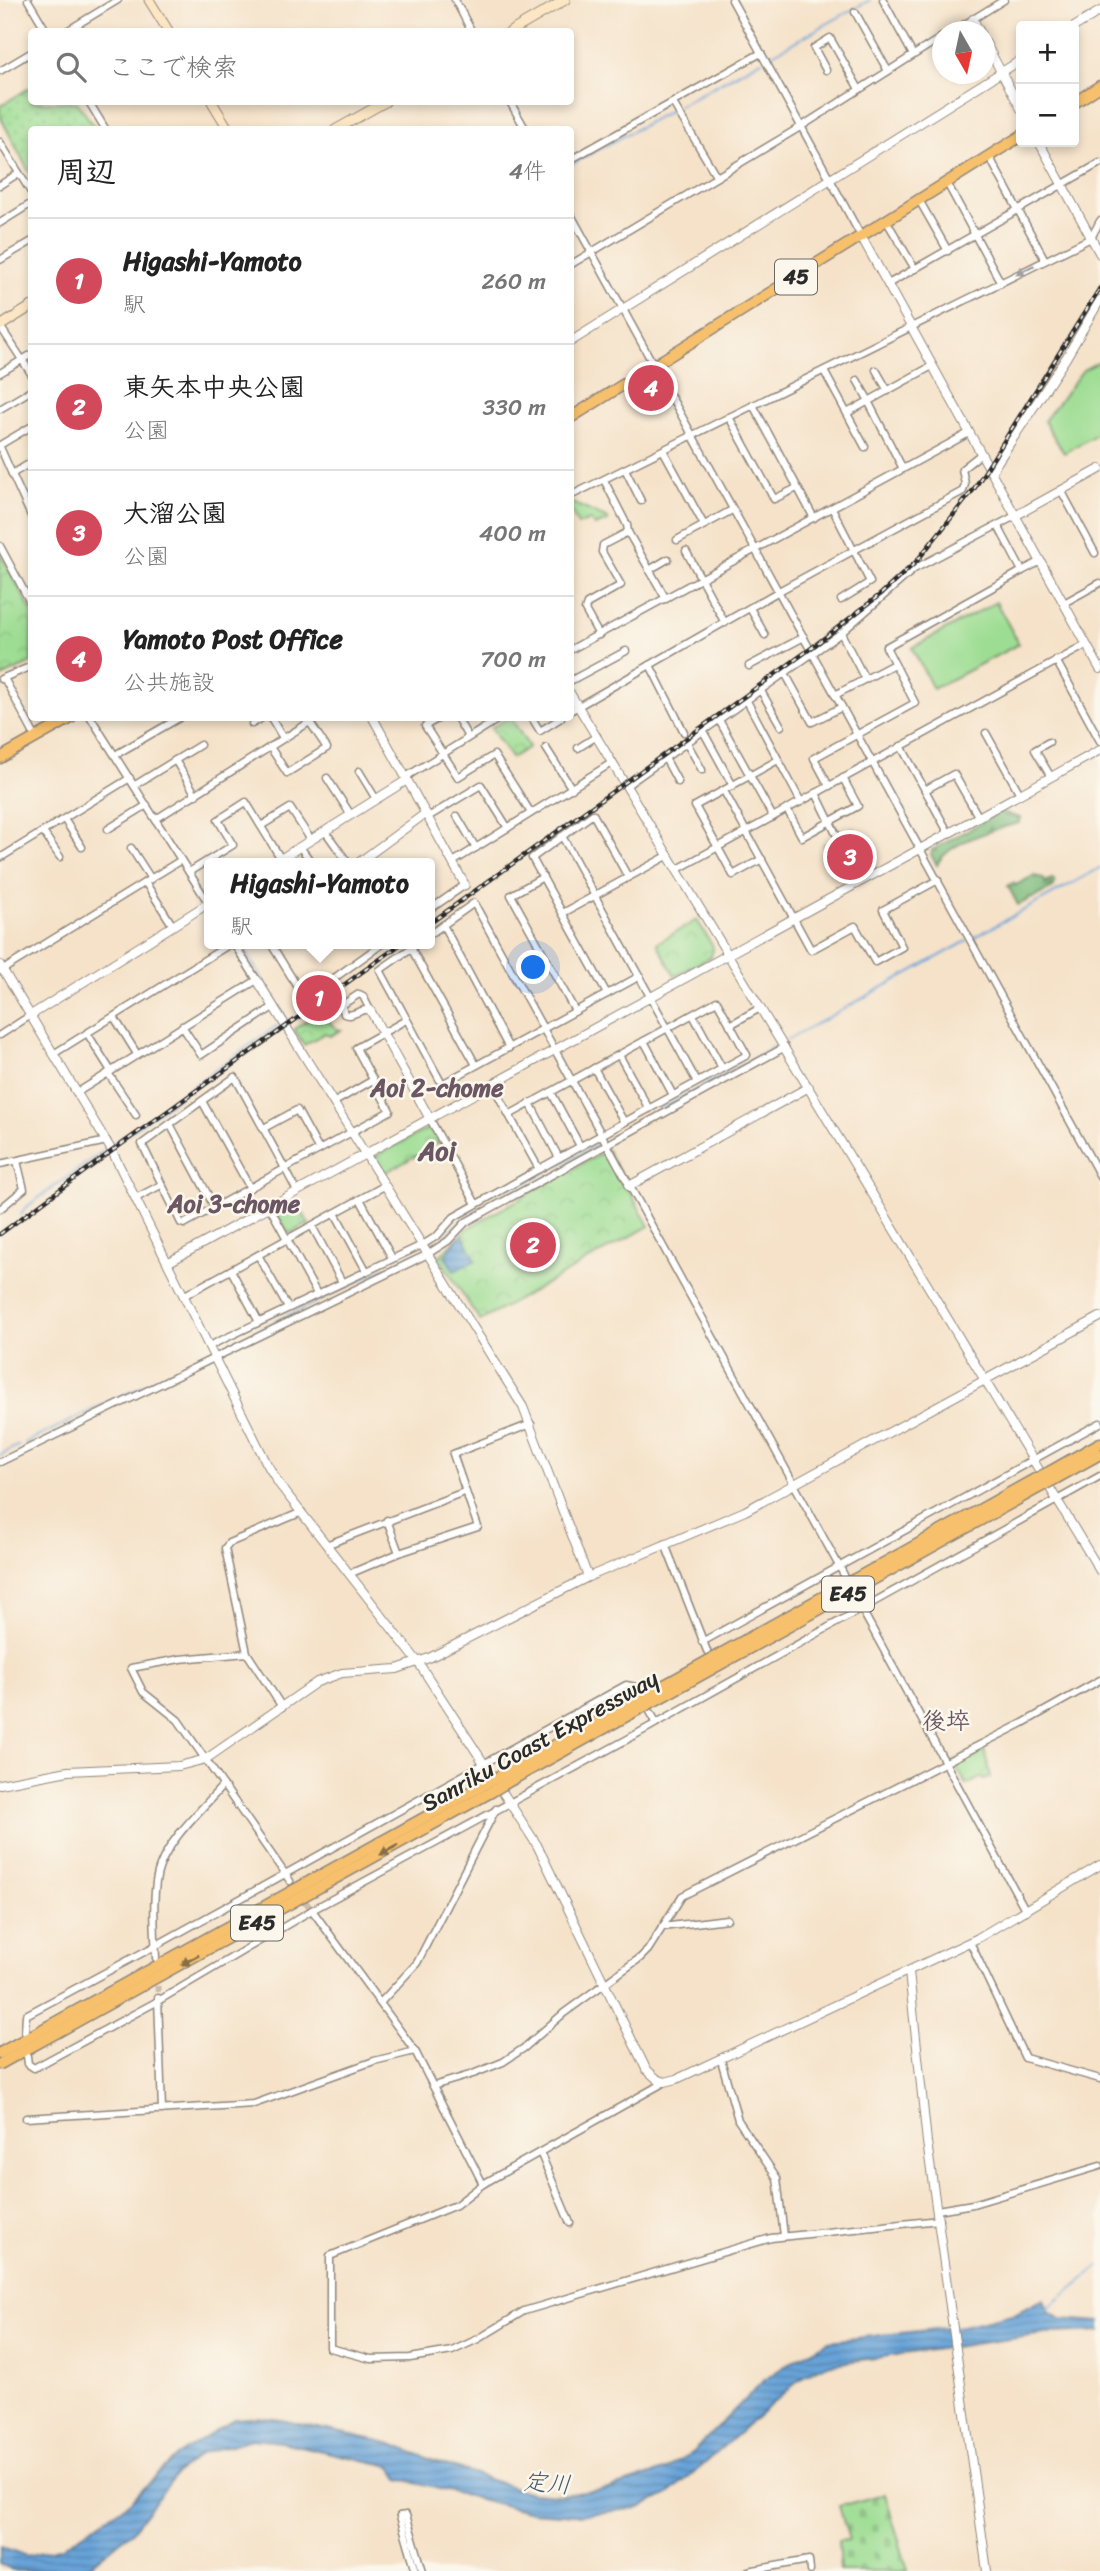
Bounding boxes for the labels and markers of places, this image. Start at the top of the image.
pin: 4 [628,362,674,414]
pin: 3 [827,831,873,883]
pin: 1 [296,972,342,1024]
pin: 2 [510,1219,556,1271]

